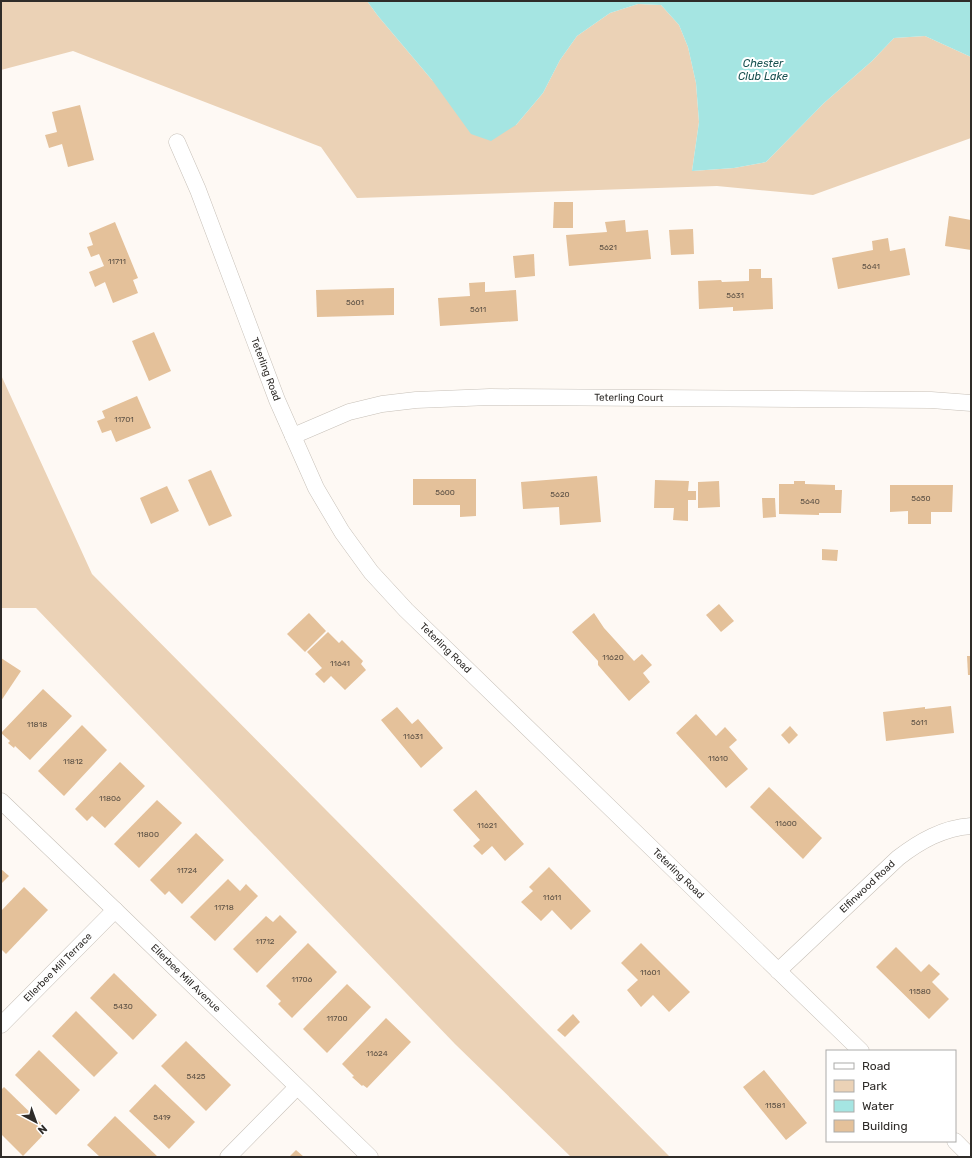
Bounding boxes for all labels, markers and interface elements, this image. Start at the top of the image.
water label: Chester Club Lake [738,57,788,83]
house number: 5621 [599,243,617,252]
house number: 11711 [108,257,126,266]
house number: 5641 [862,262,880,271]
house number: 5631 [726,291,744,300]
house number: 5601 [346,298,364,307]
house number: 5611 [470,305,486,314]
street label: Teterling Road [248,336,283,403]
street label: Teterling Court [594,392,664,404]
house number: 11701 [114,415,134,424]
house number: 5600 [435,488,455,497]
house number: 5620 [550,490,570,499]
house number: 5650 [911,494,931,503]
house number: 5640 [800,497,820,506]
street label: Teterling Road [417,621,474,676]
house number: 11620 [602,653,624,662]
house number: 11641 [330,659,350,668]
house number: 5611 [911,718,927,727]
house number: 11818 [27,720,47,729]
house number: 11631 [403,732,423,741]
house number: 11610 [708,754,728,763]
house number: 11812 [63,757,83,766]
house number: 11806 [99,794,121,803]
house number: 11600 [775,819,797,828]
house number: 11621 [477,821,497,830]
house number: 11800 [137,830,159,839]
street label: Teterling Road [650,846,706,901]
street label: Elfinwood Road [837,858,898,916]
house number: 11724 [177,866,197,875]
house number: 11611 [543,893,561,902]
house number: 11718 [214,903,234,912]
street label: Ellerbee Mill Terrace [21,930,95,1004]
house number: 11712 [255,937,275,946]
street label: Ellerbee Mill Avenue [148,942,223,1015]
house number: 11601 [640,968,660,977]
house number: 11706 [292,975,313,984]
house number: 11580 [909,987,931,996]
house number: 5430 [113,1002,133,1011]
house number: 11700 [326,1014,348,1023]
house number: 11624 [366,1049,388,1058]
legend [826,1050,956,1142]
text: Road [862,1059,890,1073]
house number: 5425 [186,1072,206,1081]
text: Park [862,1079,888,1093]
text: Water [862,1099,894,1113]
house number: 11581 [765,1101,785,1110]
north arrow [16,1102,56,1142]
house number: 5419 [153,1113,171,1122]
text: Building [862,1119,908,1133]
text: N [35,1122,49,1137]

